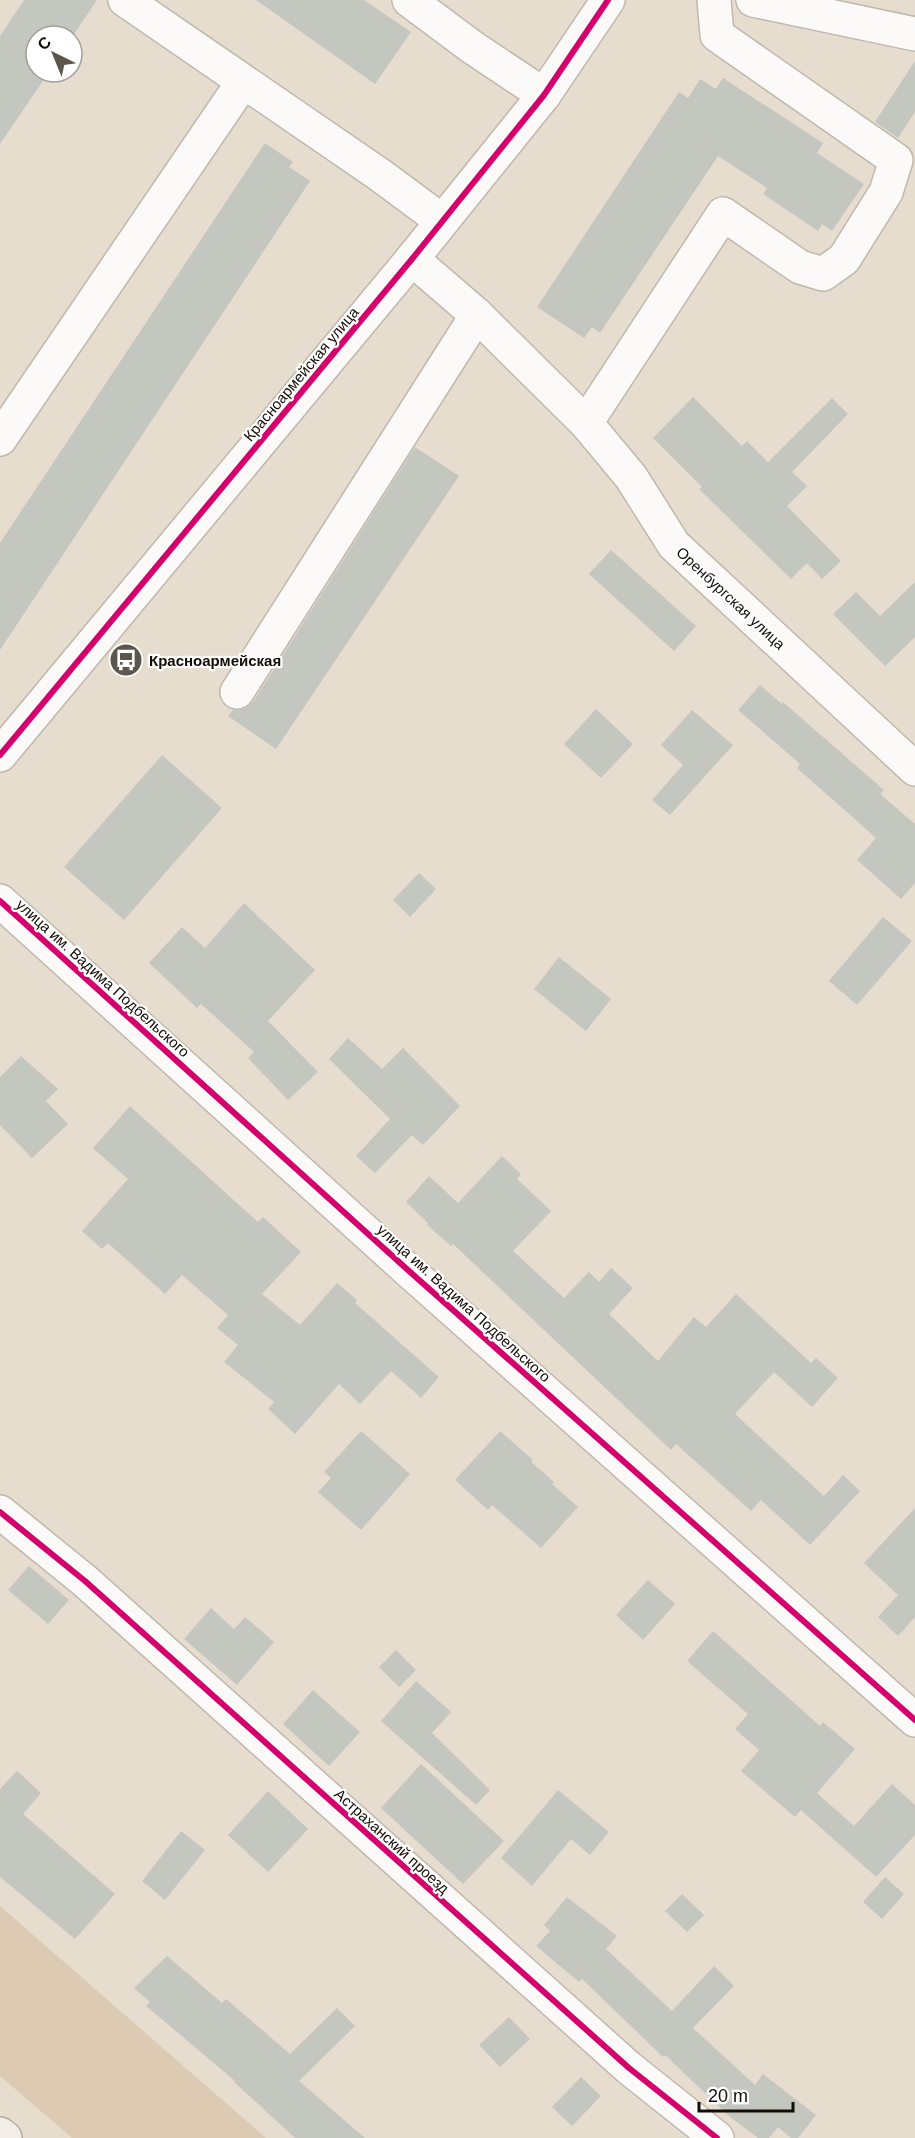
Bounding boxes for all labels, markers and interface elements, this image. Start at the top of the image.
north arrow [24,24,84,84]
text: С [34,33,54,54]
street label: Красноармейская улица [240,303,362,444]
street label: Оренбургская улица [673,543,789,653]
bus stop icon: Красноармейская [108,642,144,678]
place label: Красноармейская [149,652,281,669]
street label: улица им. Вадима Подбельского [13,896,193,1060]
street label: улица им. Вадима Подбельского [374,1221,554,1385]
street label: Астраханский проезд [331,1785,453,1897]
scale bar [699,2075,794,2113]
text: 20 m [708,2086,748,2106]

